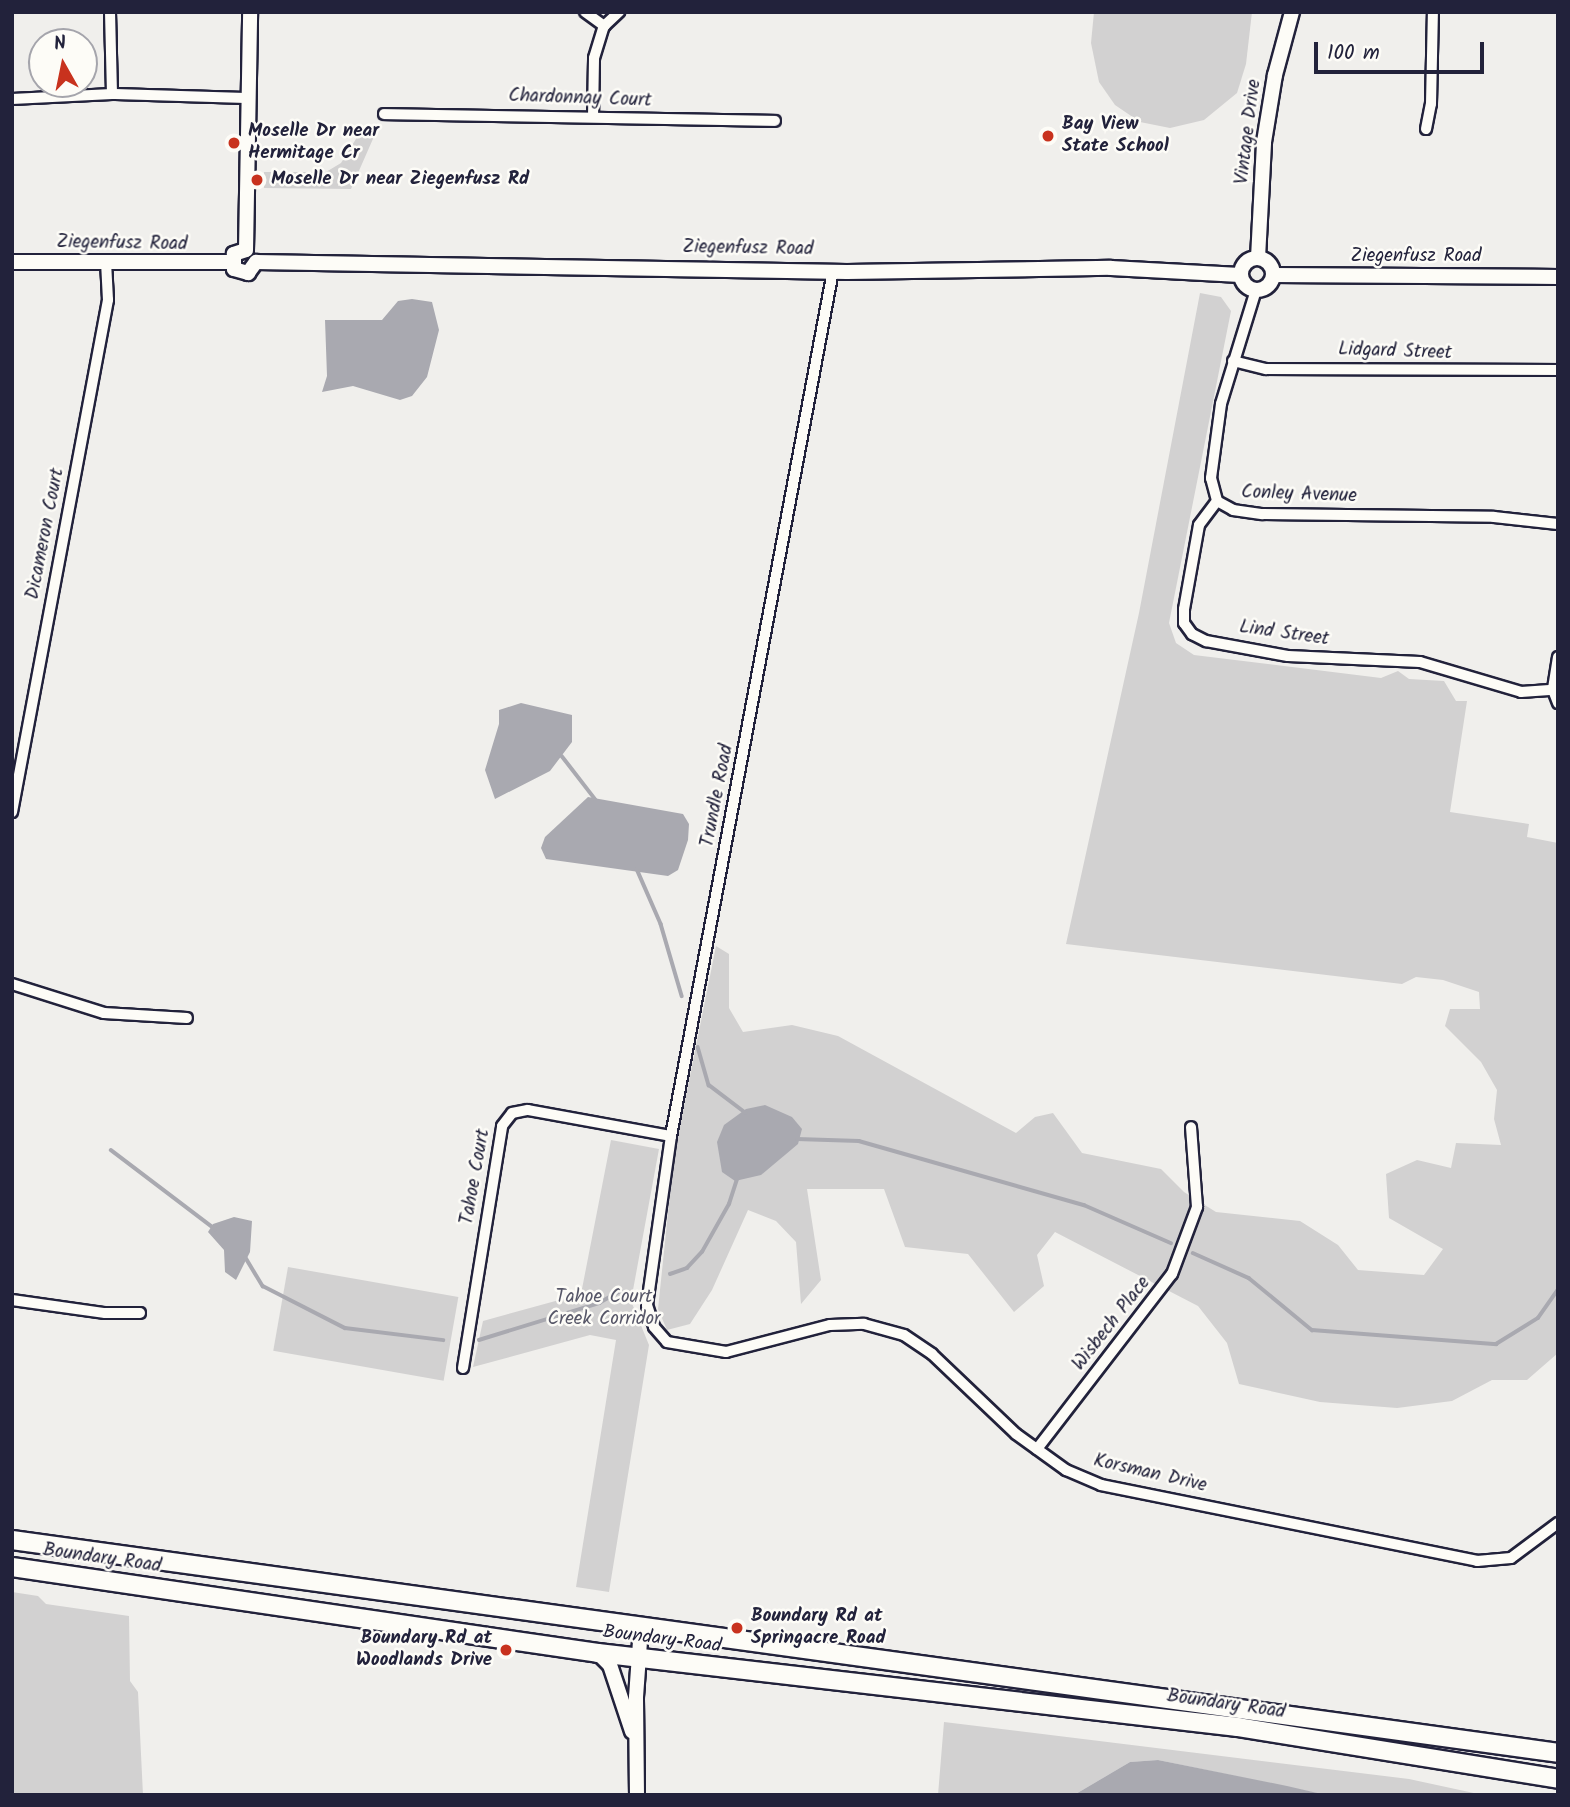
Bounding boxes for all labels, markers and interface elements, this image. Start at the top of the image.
north arrow [28,28,98,98]
text: N [52,28,68,60]
scale bar [1318,28,1488,72]
text: 100 m [1327,37,1380,70]
street label: Vintage Drive [1231,78,1267,186]
street label: Chardonnay Court [508,85,652,113]
place label: Bay View State School [1062,114,1169,158]
place label: Moselle Dr near Hermitage Cr [248,121,379,165]
marker: Bay View State School [1040,128,1056,144]
marker: Moselle Dr near Hermitage Cr [226,135,242,151]
place label: Moselle Dr near Ziegenfusz Rd [271,169,529,191]
marker: Moselle Dr near Ziegenfusz Rd [249,172,265,188]
street label: Ziegenfusz Road [56,231,188,257]
street label: Ziegenfusz Road [682,236,814,262]
street label: Ziegenfusz Road [1350,246,1482,268]
street label: Lidgard Street [1338,339,1452,365]
street label: Dicameron Court [22,466,70,602]
street label: Conley Avenue [1241,482,1357,508]
street label: Lind Street [1238,616,1330,652]
street label: Trundle Road [697,743,739,849]
street label: Tahoe Court [456,1127,496,1227]
street label: Wisbech Place [1068,1272,1156,1376]
park label: Tahoe Court Creek Corridor [548,1287,660,1331]
street label: Korsman Drive [1091,1450,1209,1498]
street label: Boundary Road [41,1539,163,1579]
place label: Boundary Rd at Springacre Road [751,1606,886,1650]
marker: Boundary Rd at Springacre Road [729,1620,745,1636]
street label: Boundary Road [601,1621,723,1659]
place label: Boundary Rd at Woodlands Drive [356,1628,492,1672]
marker: Boundary Rd at Woodlands Drive [498,1642,514,1658]
street label: Boundary Road [1165,1685,1287,1725]

